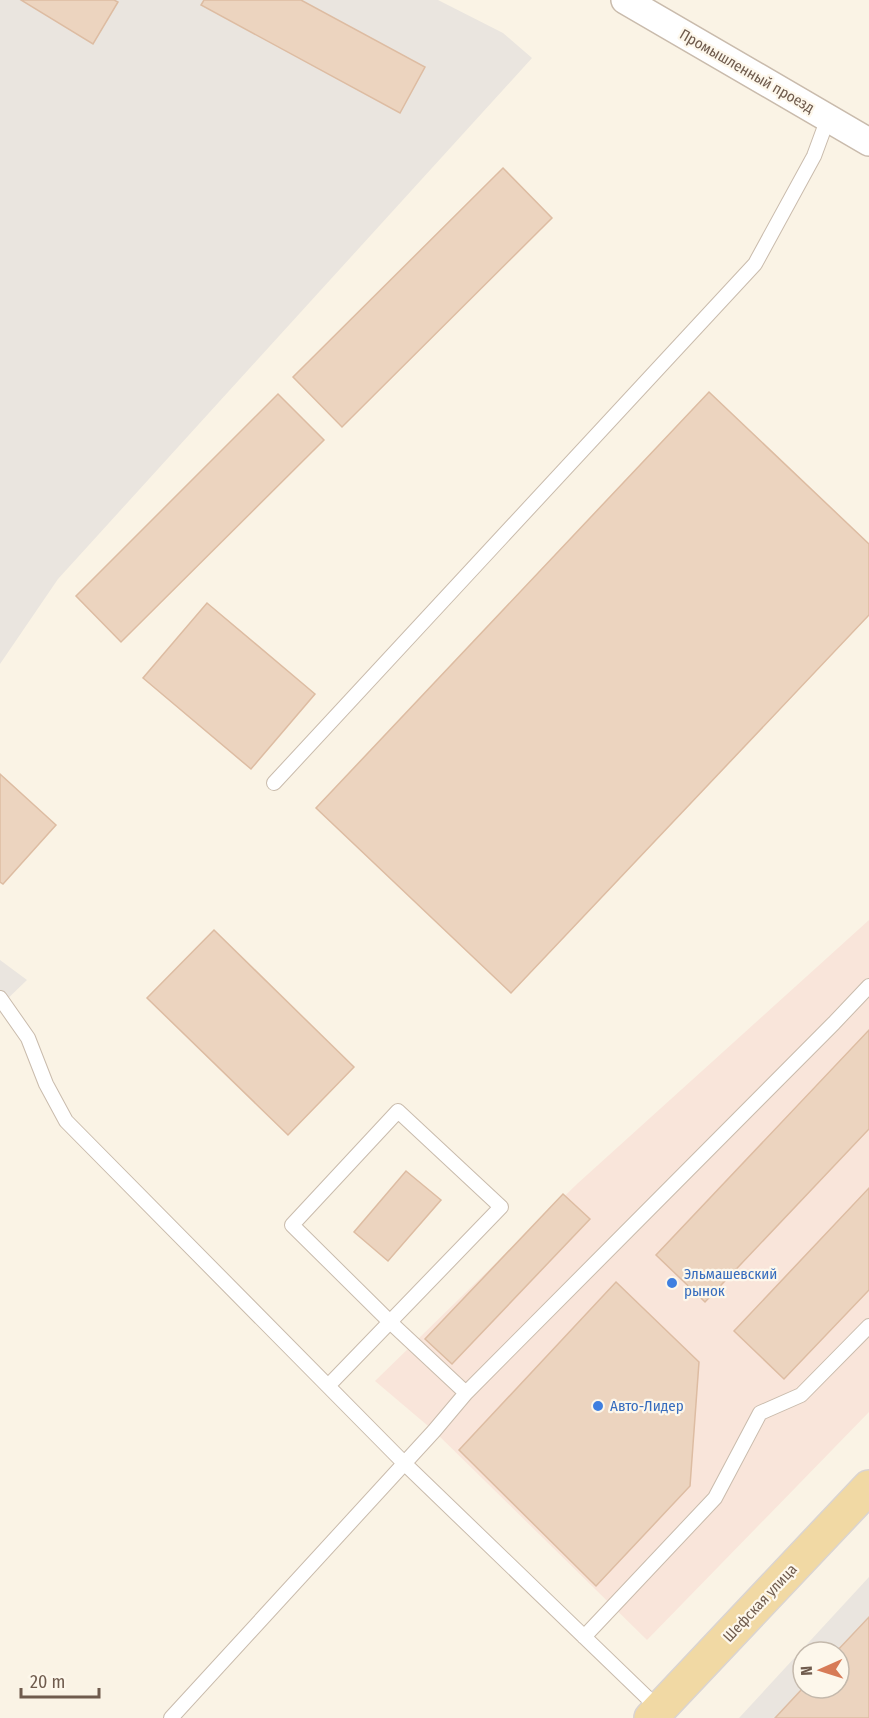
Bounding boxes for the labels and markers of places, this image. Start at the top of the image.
place label: Эльмашевский рынок [684,1265,777,1300]
marker: Эльмашевский рынок [665,1276,679,1290]
place label: Авто-Лидер [610,1397,684,1415]
marker: Авто-Лидер [591,1399,605,1413]

